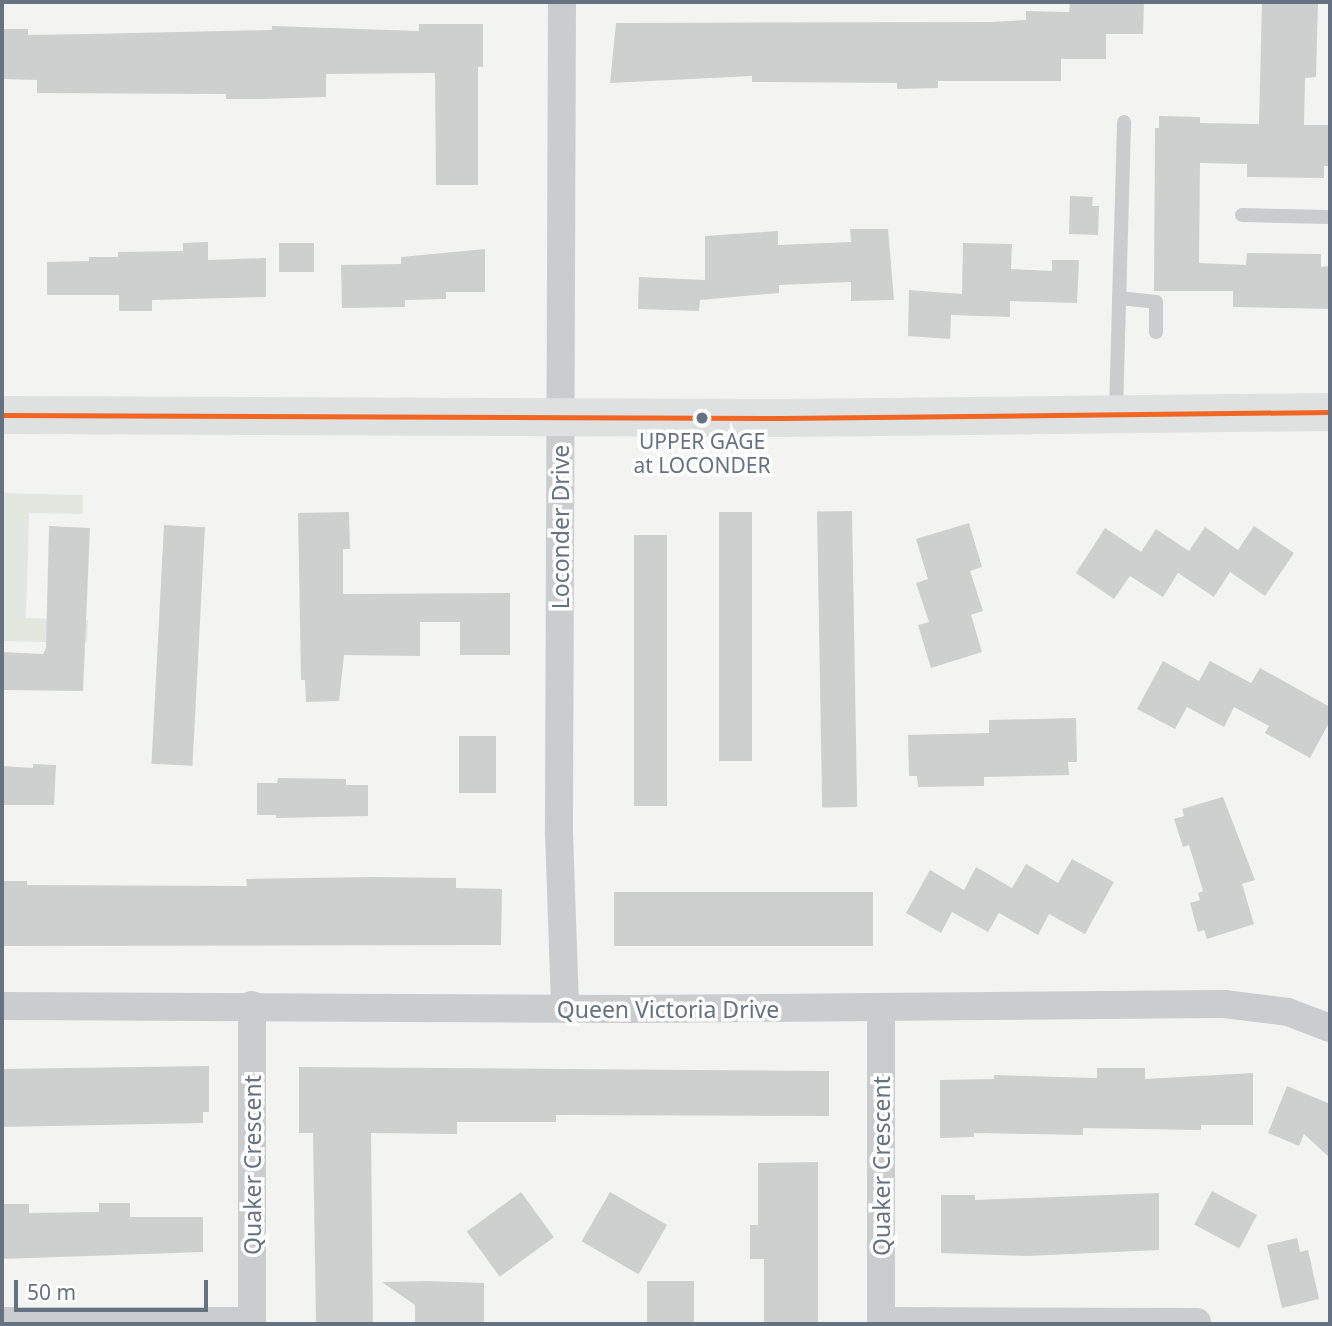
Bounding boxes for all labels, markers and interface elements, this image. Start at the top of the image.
marker: UPPER GAGE at LOCONDER [695,411,709,425]
place label: UPPER GAGE at LOCONDER [633,428,771,478]
street label: Loconder Drive [546,445,574,609]
street label: Queen Victoria Drive [557,995,779,1023]
street label: Quaker Crescent [238,1075,266,1255]
street label: Quaker Crescent [867,1076,895,1256]
scale bar [18,1266,212,1310]
text: 50 m [27,1278,76,1306]

